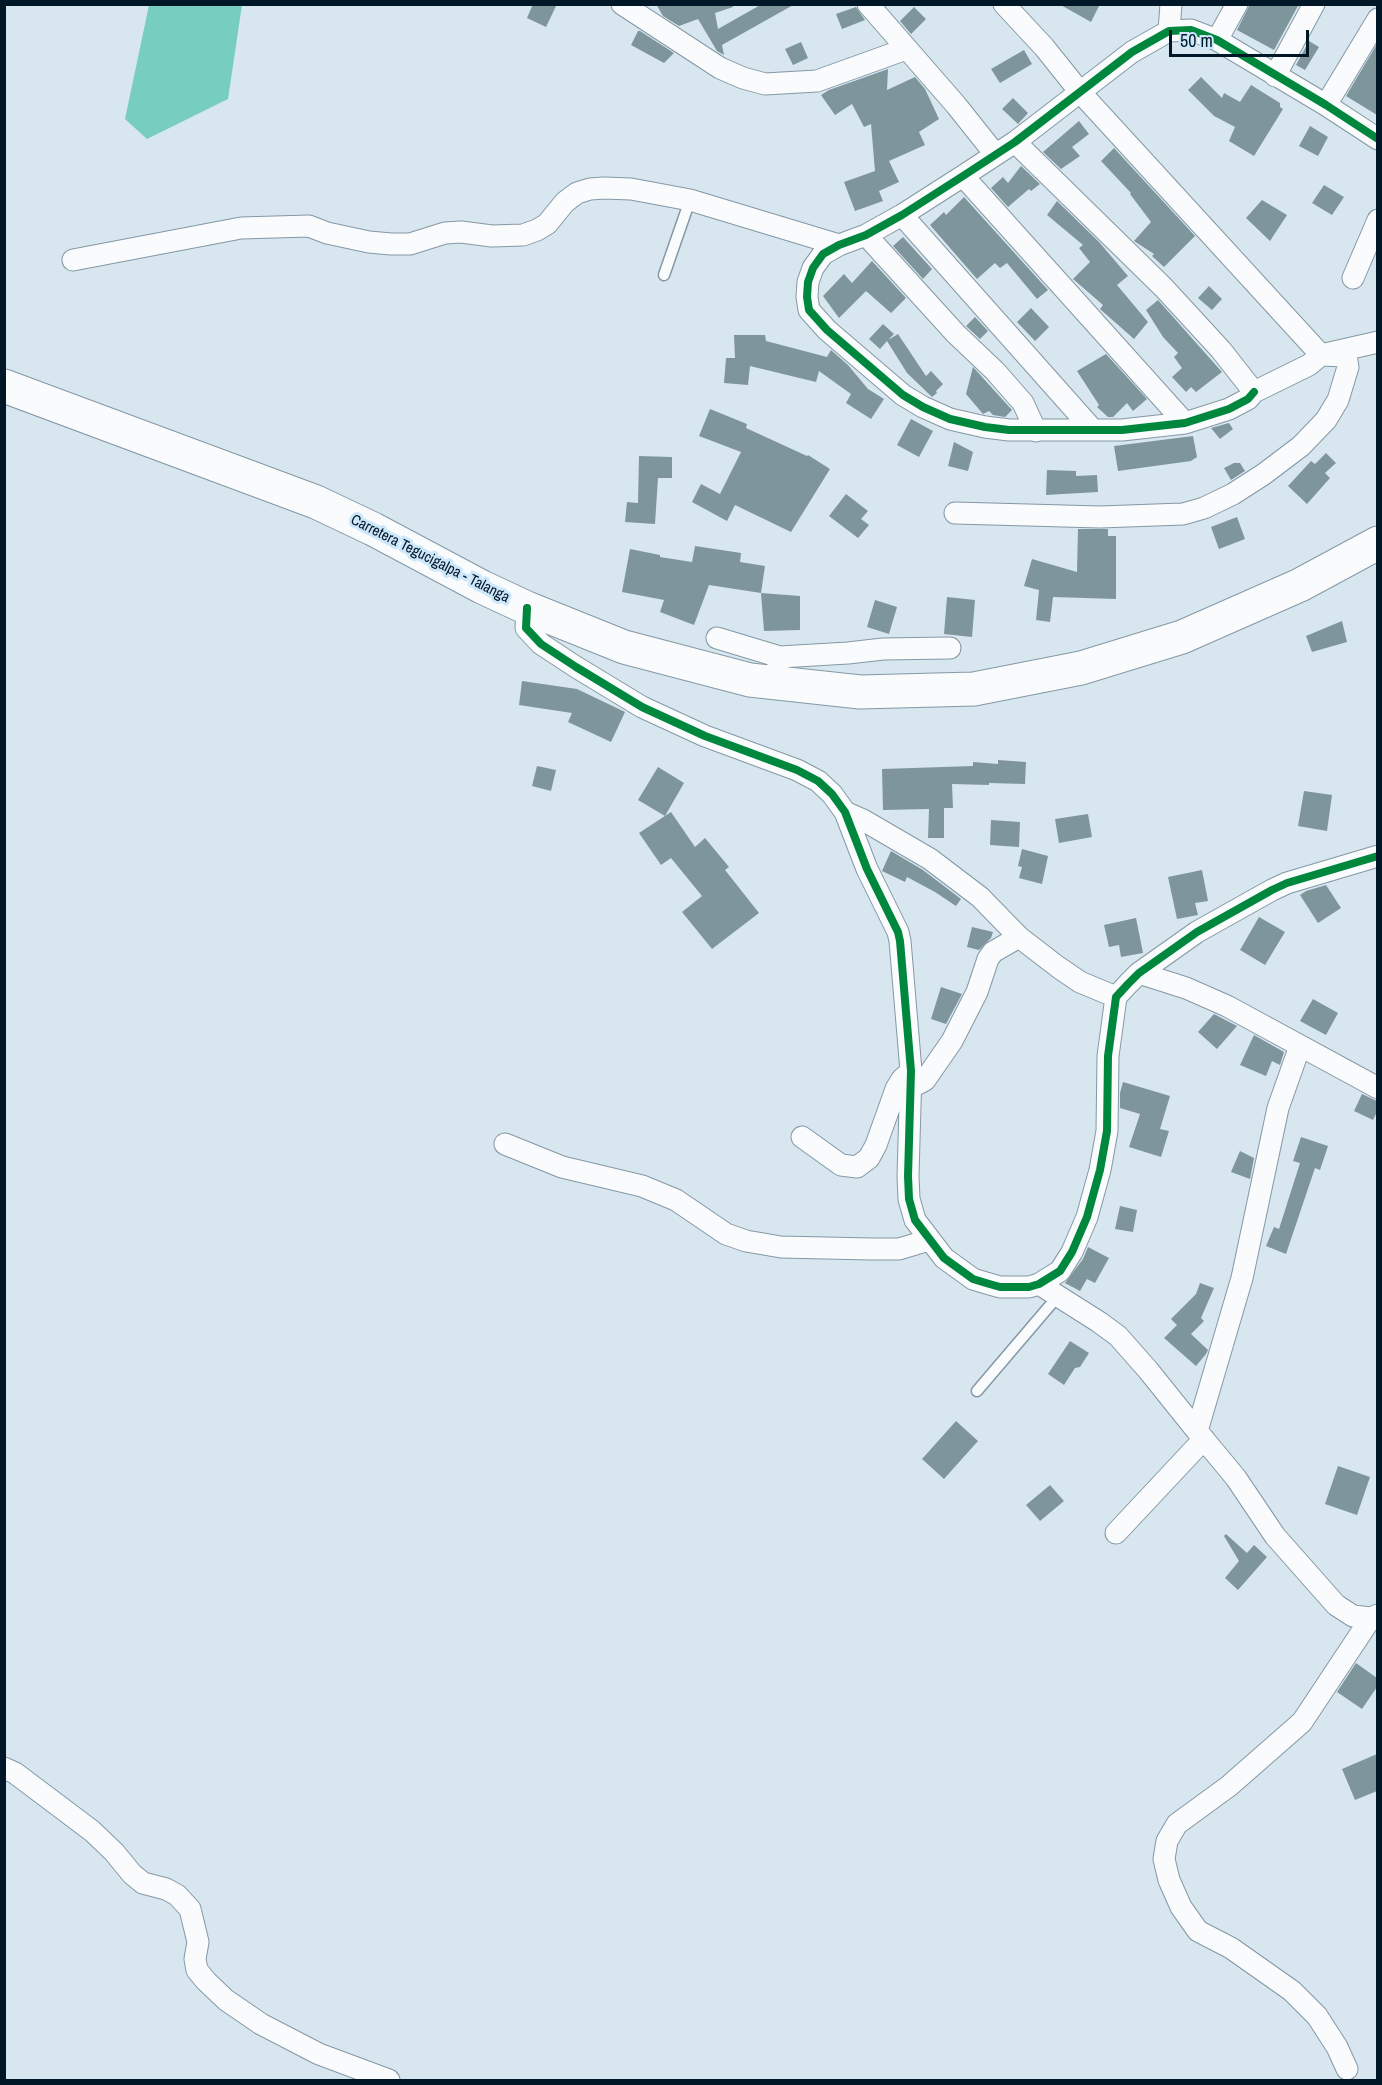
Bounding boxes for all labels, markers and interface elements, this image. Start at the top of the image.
scale bar [1172,18,1312,56]
text: 50 m [1180,28,1213,53]
street label: Carretera Tegucigalpa - Talanga [348,511,512,607]

